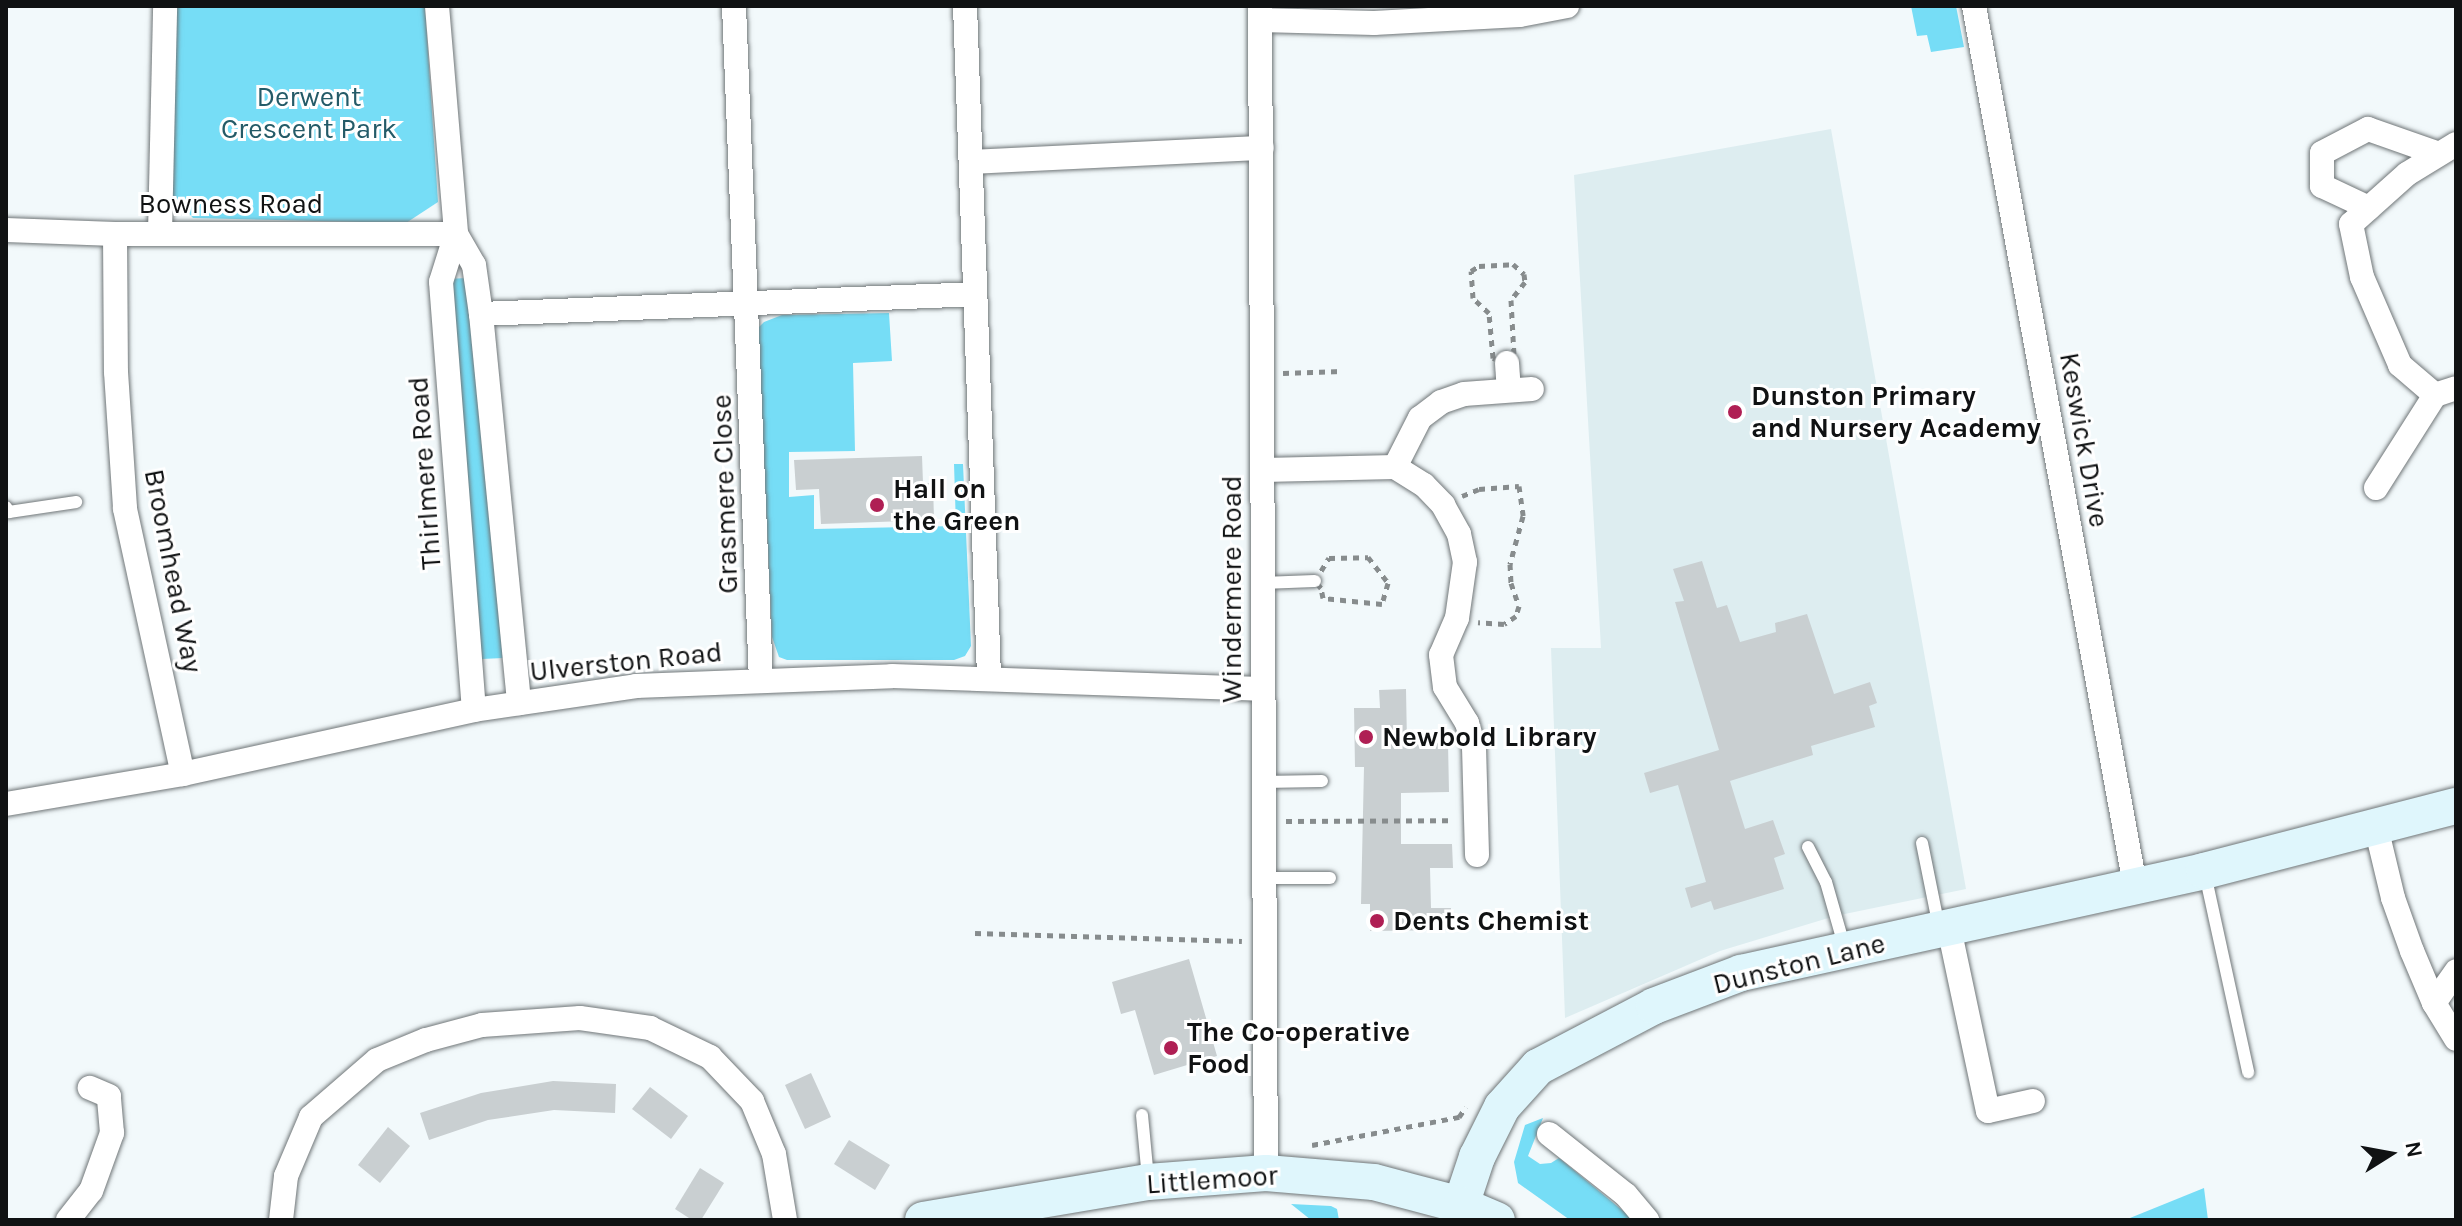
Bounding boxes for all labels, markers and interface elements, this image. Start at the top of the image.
park label: Derwent Crescent Park [221,80,397,146]
street label: Bowness Road [139,187,323,221]
street label: Keswick Drive [2052,350,2116,530]
street label: Thirlmere Road [401,375,449,571]
place label: Dunston Primary and Nursery Academy [1751,379,2041,445]
street label: Grasmere Close [705,394,745,594]
marker: Dunston Primary and Nursery Academy [1726,403,1744,421]
street label: Broomhead Way [137,466,209,676]
place label: Hall on the Green [893,472,1020,538]
street label: Windermere Road [1215,475,1249,703]
marker: Hall on the Green [868,496,886,514]
street label: Ulverston Road [528,635,724,689]
place label: Newbold Library [1382,720,1597,754]
marker: Newbold Library [1357,728,1375,746]
place label: Dents Chemist [1393,904,1589,938]
marker: Dents Chemist [1368,912,1386,930]
street label: Dunston Lane [1709,926,1889,1002]
place label: The Co-operative Food [1187,1015,1410,1081]
marker: The Co-operative Food [1162,1039,1180,1057]
north arrow [2350,1114,2430,1194]
text: N [2399,1139,2428,1160]
street label: Littlemoor [1145,1159,1279,1201]

